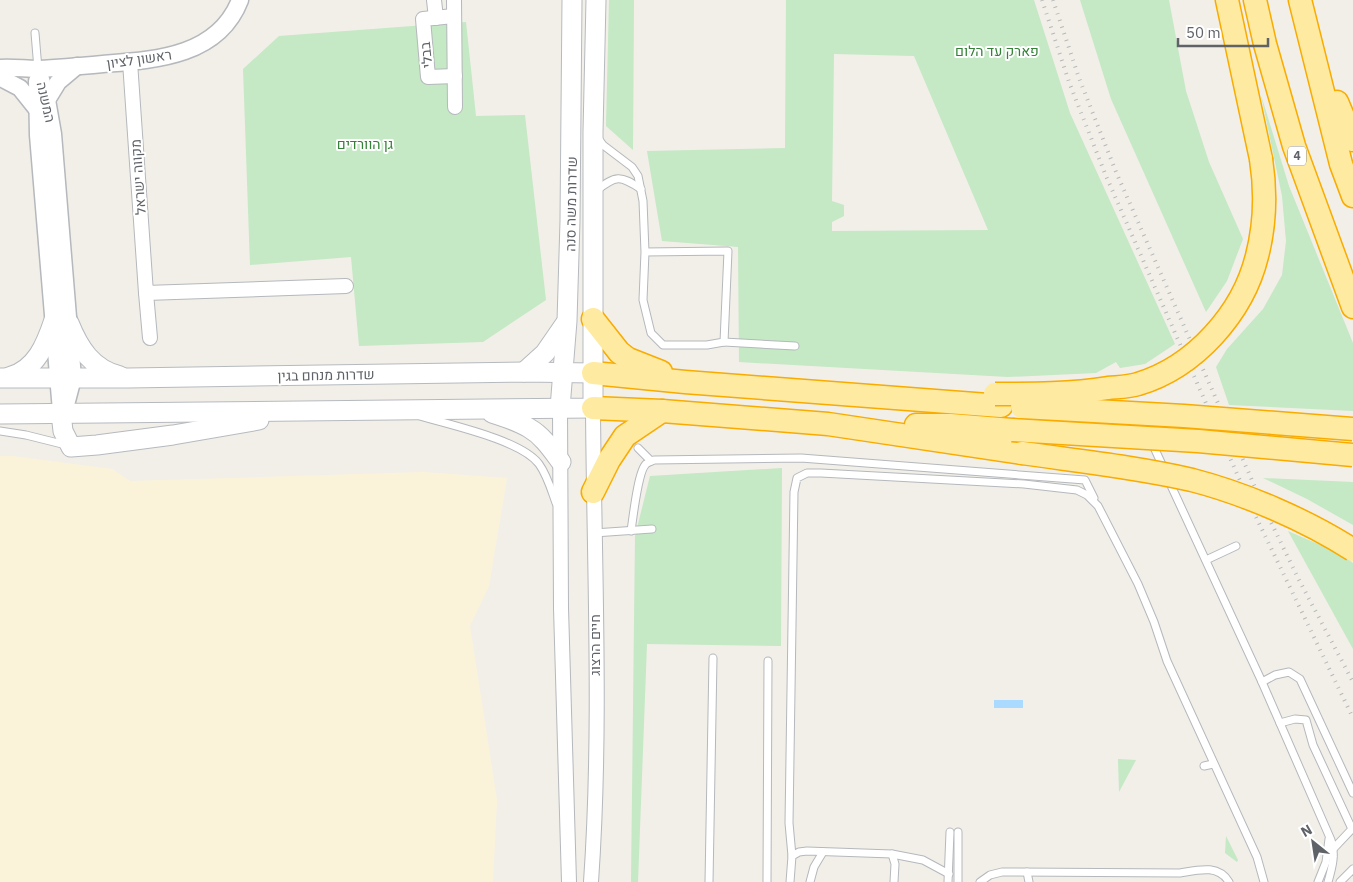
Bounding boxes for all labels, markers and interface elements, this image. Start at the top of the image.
scale bar [1178,15,1268,47]
text: 50 m [1186,23,1221,42]
street label: בבלי [416,40,436,69]
park label: פארק עד הלום [955,42,1039,60]
street label: ראשון לציון [105,46,173,72]
street label: המשנה [33,80,59,124]
park label: גן הוורדים [337,135,393,153]
street label: מקווה ישראל [126,139,150,215]
road number: 4 [1288,146,1306,166]
street label: שדרות משה סנה [561,156,581,252]
street label: שדרות מנחם בגין [277,365,375,385]
street label: חיים הרצוג [586,614,604,676]
north arrow [1288,817,1338,867]
text: N [1298,820,1315,841]

